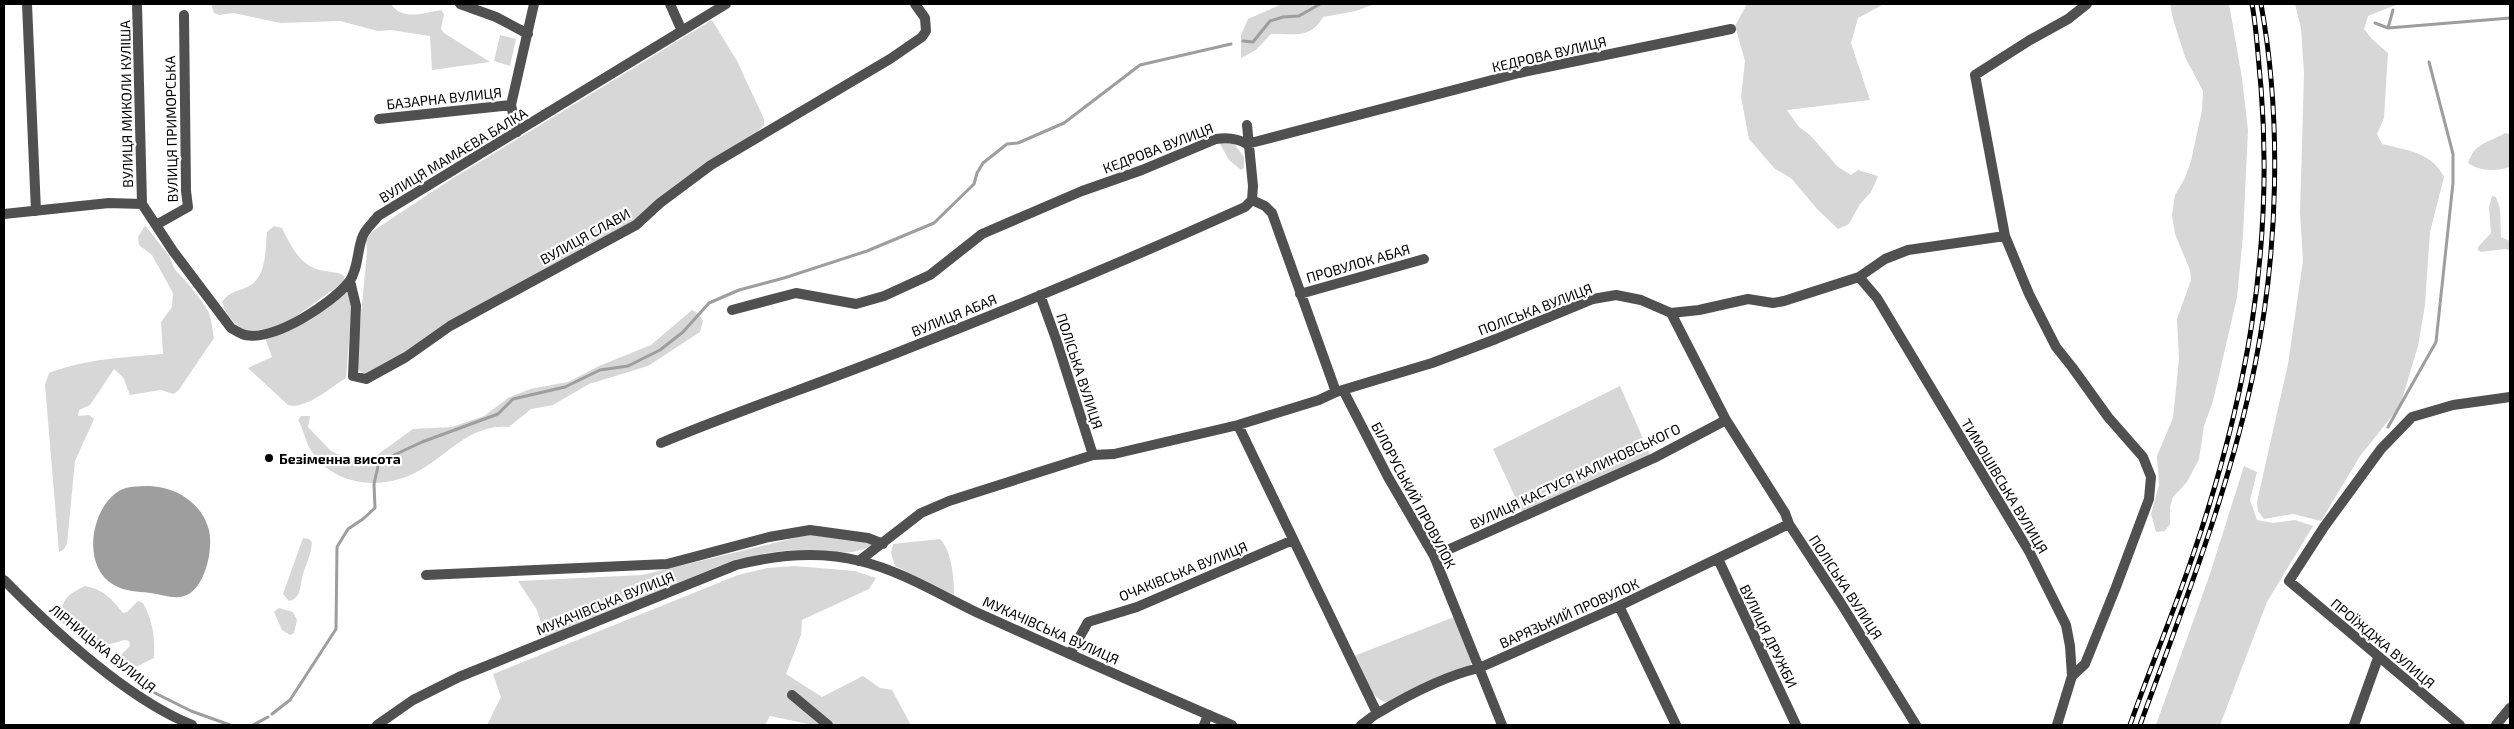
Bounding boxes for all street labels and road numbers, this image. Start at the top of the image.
street label: ВУЛИЦЯ МИКОЛИ КУЛІША [116,20,136,188]
street label: КЕДРОВА ВУЛИЦЯ [1490,33,1608,75]
street label: ВУЛИЦЯ ПРИМОРСЬКА [161,55,181,202]
street label: БАЗАРНА ВУЛИЦЯ [385,83,503,113]
street label: ВУЛИЦЯ МАМАЄВА БАЛКА [376,104,530,206]
street label: КЕДРОВА ВУЛИЦЯ [1100,119,1216,177]
street label: ВУЛИЦЯ СЛАВИ [537,204,633,268]
street label: ПРОВУЛОК АБАЯ [1304,240,1412,286]
street label: ПОЛІСЬКА ВУЛИЦЯ [1476,279,1594,339]
street label: ВУЛИЦЯ АБАЯ [909,290,999,340]
street label: ПОЛІСЬКА ВУЛИЦЯ [1053,311,1107,431]
street label: ТИМОШІВСЬКА ВУЛИЦЯ [1958,415,2052,557]
street label: БІЛОРУСЬКИЙ ПРОВУЛОК [1368,419,1460,571]
street label: ВУЛИЦЯ КАСТУСЯ КАЛИНОВСЬКОГО [1467,420,1683,532]
street label: ПОЛІСЬКА ВУЛИЦЯ [1806,532,1886,642]
street label: ОЧАКІВСЬКА ВУЛИЦЯ [1116,537,1250,605]
street label: МУКАЧІВСЬКА ВУЛИЦЯ [533,568,677,638]
street label: ВАРЯЗЬКИЙ ПРОВУЛОК [1497,575,1641,651]
street label: ВУЛИЦЯ ДРУЖБИ [1737,582,1801,690]
street label: МУКАЧІВСЬКА ВУЛИЦЯ [980,592,1122,668]
street label: ПРОЇЖДЖА ВУЛИЦЯ [2328,595,2438,691]
street label: ЛІРНИЦЬКА ВУЛИЦЯ [47,600,159,696]

